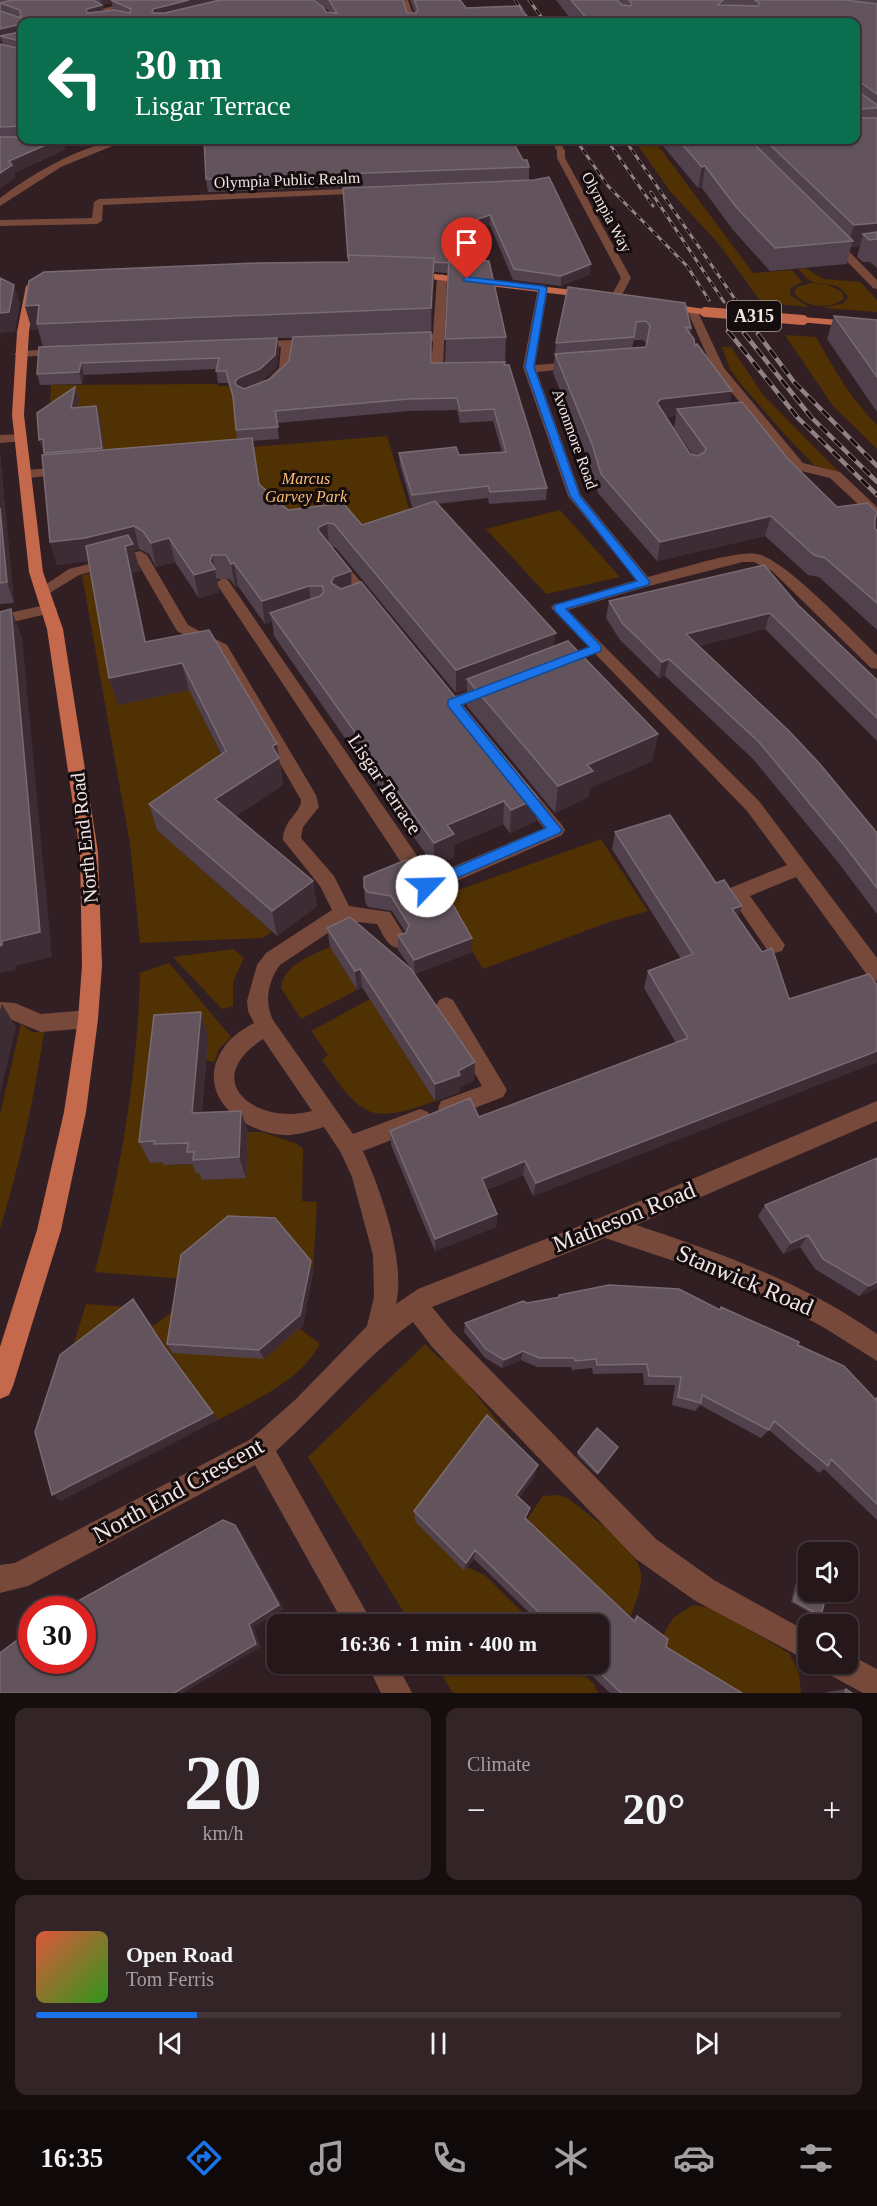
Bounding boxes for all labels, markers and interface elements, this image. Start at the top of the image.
icon: left [36,42,114,120]
text: 30 m [135,42,223,88]
text: Lisgar Terrace [135,91,291,121]
street label: Olympia Public Realm [213,169,361,192]
street label: Olympia Way [578,169,635,256]
pin [441,217,492,279]
icon: arrive [450,226,483,259]
road number: A315 [727,301,781,331]
street label: Avonmore Road [549,387,601,491]
park label: Marcus Garvey Park [265,470,348,506]
street label: Lisgar Terrace [343,730,426,839]
street label: North End Road [66,772,102,904]
position arrow [395,854,459,918]
street label: Matheson Road [549,1177,699,1257]
street label: Stanwick Road [673,1240,817,1320]
street label: North End Crescent [88,1432,268,1548]
map controls [798,1542,858,1674]
button: sound [798,1542,858,1602]
speed limit sign: 30 [18,1596,96,1674]
button: search [798,1614,858,1674]
text: 16:36 · 1 min · 400 m [339,1631,537,1656]
text: 20 [184,1739,262,1826]
text: Climate [467,1753,530,1775]
text: 20° [623,1784,686,1834]
text: − [467,1792,486,1828]
text: + [822,1792,841,1828]
text: km/h [202,1822,244,1844]
text: Open Road [126,1942,233,1967]
text: Tom Ferris [126,1968,214,1990]
icon: previous [154,2027,187,2060]
icon: pause [422,2027,455,2060]
icon: next [690,2027,723,2060]
icon: directions [183,2137,225,2179]
icon: music [306,2137,348,2179]
icon: phone [428,2137,470,2179]
icon: climate [550,2137,592,2179]
icon: car [673,2137,715,2179]
icon: filters [795,2137,837,2179]
text: 16:35 [40,2143,103,2173]

